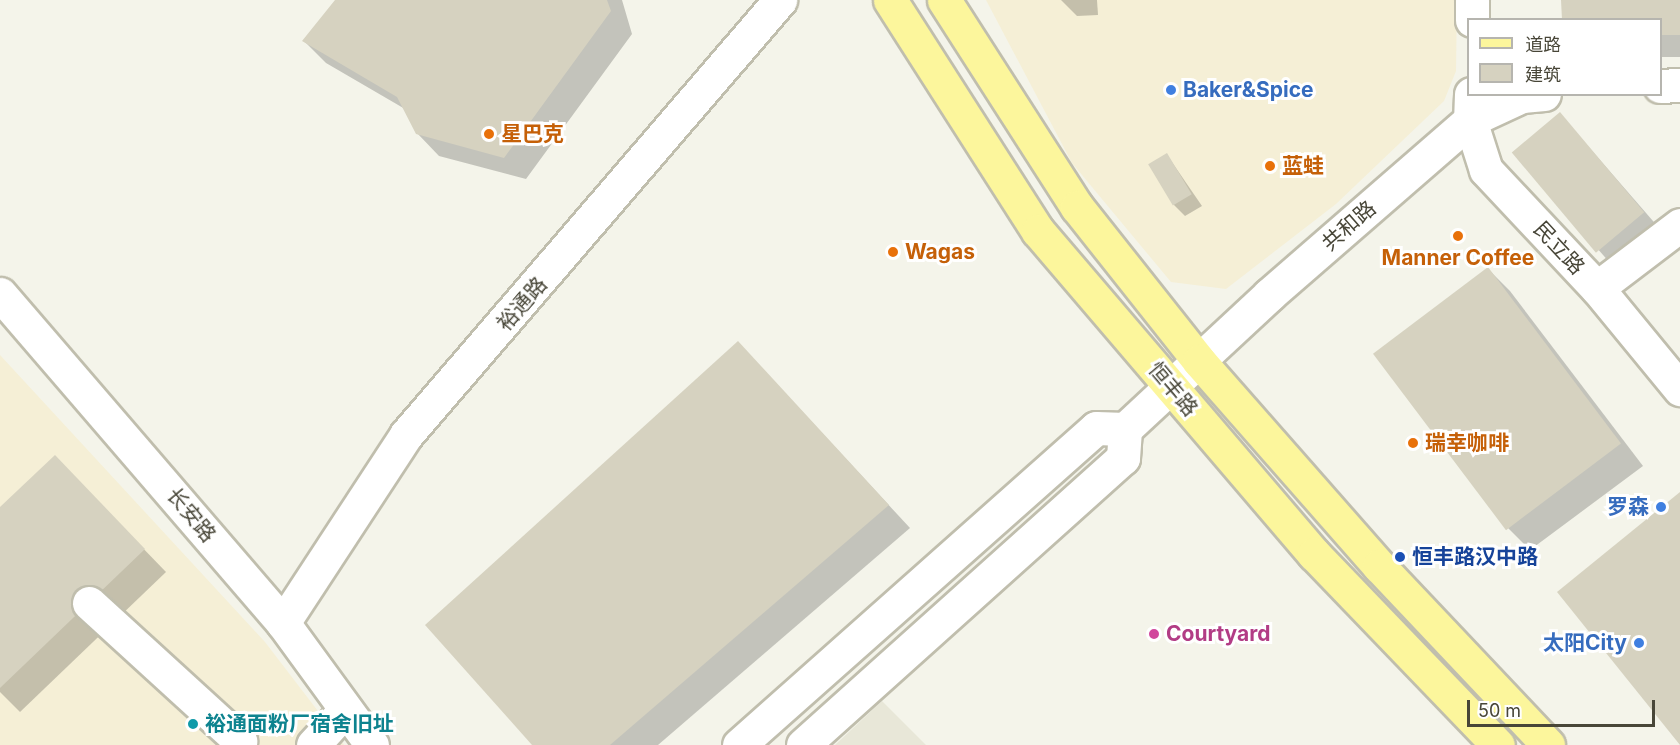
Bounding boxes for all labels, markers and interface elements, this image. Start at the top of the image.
legend [1467,18,1662,96]
text: 道路 [1525,34,1561,55]
text: 建筑 [1525,64,1561,85]
place label: Baker&Spice [1183,77,1314,103]
marker: Baker&Spice [1164,83,1178,97]
place label: 星巴克 [501,121,564,147]
marker: 星巴克 [482,127,496,141]
place label: 蓝蛙 [1282,153,1324,179]
marker: 蓝蛙 [1263,159,1277,173]
street label: 共和路 [1317,196,1381,256]
street label: 民立路 [1528,216,1590,280]
marker: Manner Coffee [1451,229,1465,243]
place label: Wagas [905,239,975,265]
marker: Wagas [886,245,900,259]
place label: Manner Coffee [1382,245,1534,271]
street label: 裕通路 [492,272,552,336]
street label: 恒丰路 [1143,357,1203,421]
place label: 瑞幸咖啡 [1425,430,1509,456]
marker: 瑞幸咖啡 [1406,436,1420,450]
street label: 长安路 [161,483,221,547]
place label: 罗森 [1607,494,1649,520]
marker: 罗森 [1654,500,1668,514]
place label: 恒丰路汉中路 [1412,544,1538,570]
marker: 恒丰路汉中路 [1393,550,1407,564]
place label: Courtyard [1166,621,1271,647]
marker: Courtyard [1147,627,1161,641]
place label: 太阳City [1543,630,1627,656]
marker: 太阳City [1632,636,1646,650]
scale bar [1470,688,1658,726]
text: 50 m [1478,700,1521,721]
place label: 裕通面粉厂宿舍旧址 [205,711,394,737]
marker: 裕通面粉厂宿舍旧址 [186,717,200,731]

